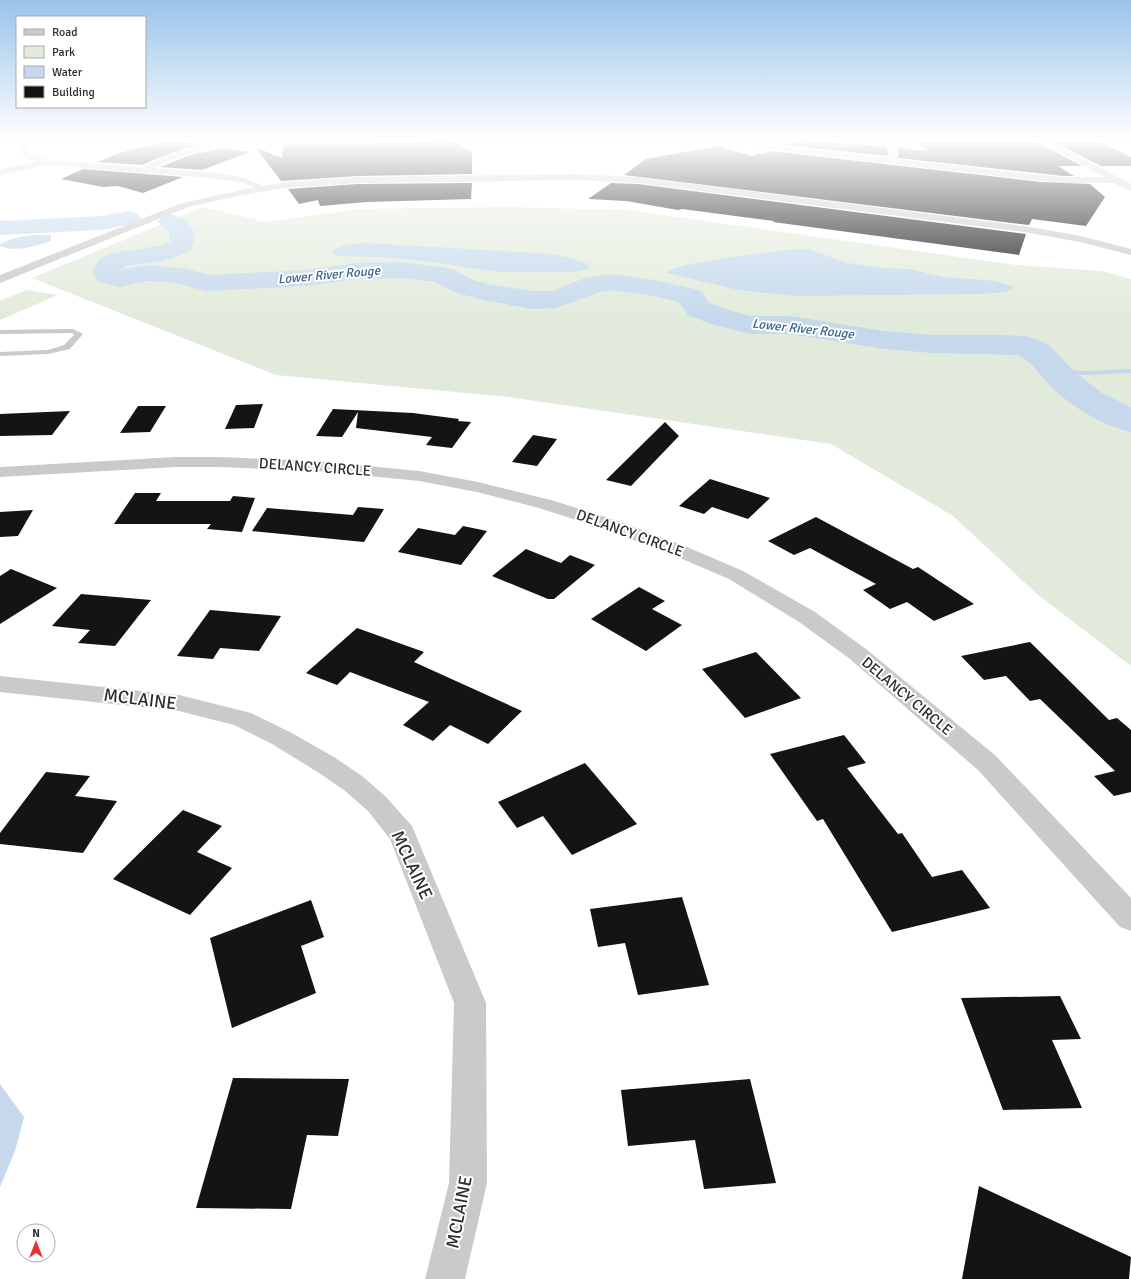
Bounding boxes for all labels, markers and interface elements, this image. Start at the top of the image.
legend [16,16,146,108]
text: Road [52,25,78,40]
text: Park [52,45,75,60]
text: Water [52,65,83,80]
text: Building [52,85,95,100]
water label: Lower River Rouge [277,262,382,287]
water label: Lower River Rouge [751,316,856,342]
street label: DELANCY CIRCLE [258,454,372,480]
street label: DELANCY CIRCLE [574,505,686,561]
street label: DELANCY CIRCLE [858,653,956,739]
street label: MCLAINE [102,684,178,714]
street label: MCLAINE [387,827,437,903]
street label: MCLAINE [441,1174,477,1250]
north arrow [16,1223,56,1263]
text: N [32,1227,40,1240]

